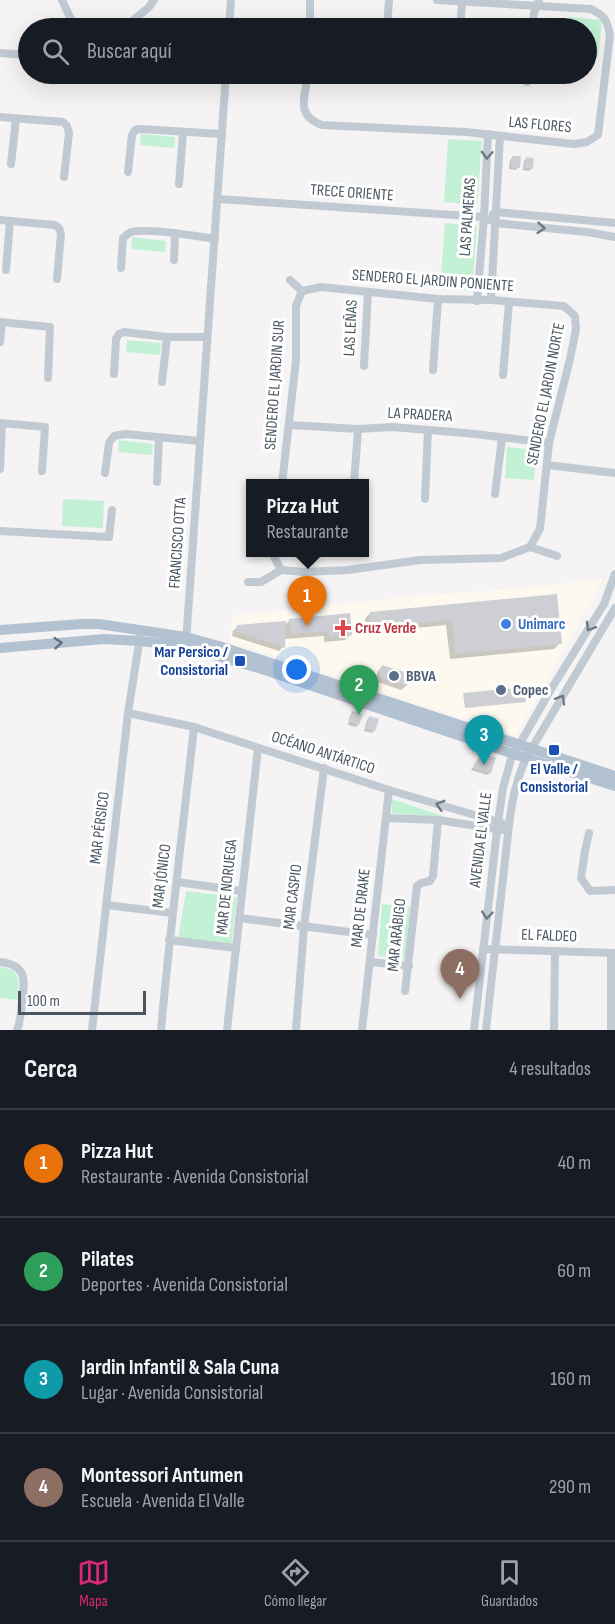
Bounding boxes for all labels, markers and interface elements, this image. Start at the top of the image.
search box [18,18,597,84]
icon: search [39,35,72,68]
text: Buscar aquí [87,38,172,65]
street label: LAS FLORES [508,113,572,137]
one-way arrow [481,150,494,159]
street label: LAS PALMERAS [456,177,480,257]
street label: TRECE ORIENTE [310,181,394,205]
one-way arrow [537,221,546,234]
street label: SENDERO EL JARDIN PONIENTE [352,266,514,296]
street label: LAS LEÑAS [340,299,362,357]
street label: SENDERO EL JARDIN SUR [261,319,289,451]
street label: SENDERO EL JARDIN NORTE [523,321,569,467]
street label: LA PRADERA [387,404,453,426]
popup [246,479,369,557]
text: Pizza Hut [266,493,339,520]
street label: FRANCISCO OTTA [165,497,191,589]
text: Restaurante [266,520,349,544]
pin: 1 [288,576,326,626]
place label: Unimarc [518,615,566,634]
marker: Unimarc [499,617,513,631]
place label: Cruz Verde [355,619,417,638]
marker: Cruz Verde [336,621,350,635]
one-way arrow [586,621,598,631]
one-way arrow [54,637,63,650]
place label: Mar Persico / Consistorial [154,643,229,680]
marker: Mar Persico / Consistorial [233,654,247,668]
your location [282,655,311,684]
pin: 2 [340,666,378,715]
place label: BBVA [406,667,436,686]
marker: BBVA [387,669,401,683]
place label: Copec [513,681,549,700]
marker: Copec [494,683,508,697]
one-way arrow [554,695,566,705]
pin: 3 [464,716,504,765]
street label: OCÉANO ANTÁRTICO [269,727,377,779]
marker: El Valle / Consistorial [547,743,561,757]
place label: El Valle / Consistorial [520,760,588,797]
street label: MAR PÉRSICO [86,791,114,865]
street label: AVENIDA EL VALLE [466,791,496,890]
one-way arrow [435,800,446,812]
street label: MAR DE NORUEGA [213,838,241,936]
street label: MAR JÓNICO [149,843,175,909]
street label: MAR CASPIO [280,863,306,931]
street label: MAR DE DRAKE [347,868,375,948]
street label: MAR ARÁBIGO [384,897,410,973]
one-way arrow [481,910,494,919]
street label: EL FALDEO [521,926,577,946]
pin: 4 [440,950,480,999]
scale bar [18,988,146,1016]
text: 100 m [27,992,60,1011]
text: Cerca [24,1054,77,1085]
text: 4 resultados [509,1057,591,1081]
text: Pizza Hut [81,1138,153,1165]
text: 1 [40,1151,47,1175]
text: 40 m [558,1151,591,1175]
text: Restaurante · Avenida Consistorial [81,1165,308,1189]
text: Pilates [81,1246,134,1273]
text: 2 [39,1259,48,1283]
text: 60 m [557,1259,591,1283]
text: Deportes · Avenida Consistorial [81,1273,288,1297]
text: Jardin Infantil & Sala Cuna [81,1354,279,1381]
text: 3 [39,1367,48,1391]
text: 160 m [550,1367,591,1391]
text: Lugar · Avenida Consistorial [81,1381,263,1405]
text: Montessori Antumen [81,1462,243,1489]
text: 4 [39,1475,48,1499]
text: 290 m [549,1475,591,1499]
text: Escuela · Avenida El Valle [81,1489,245,1513]
tab: Mapa [77,1556,110,1611]
tab: Cómo llegar [264,1556,327,1611]
tab: Guardados [481,1556,538,1611]

